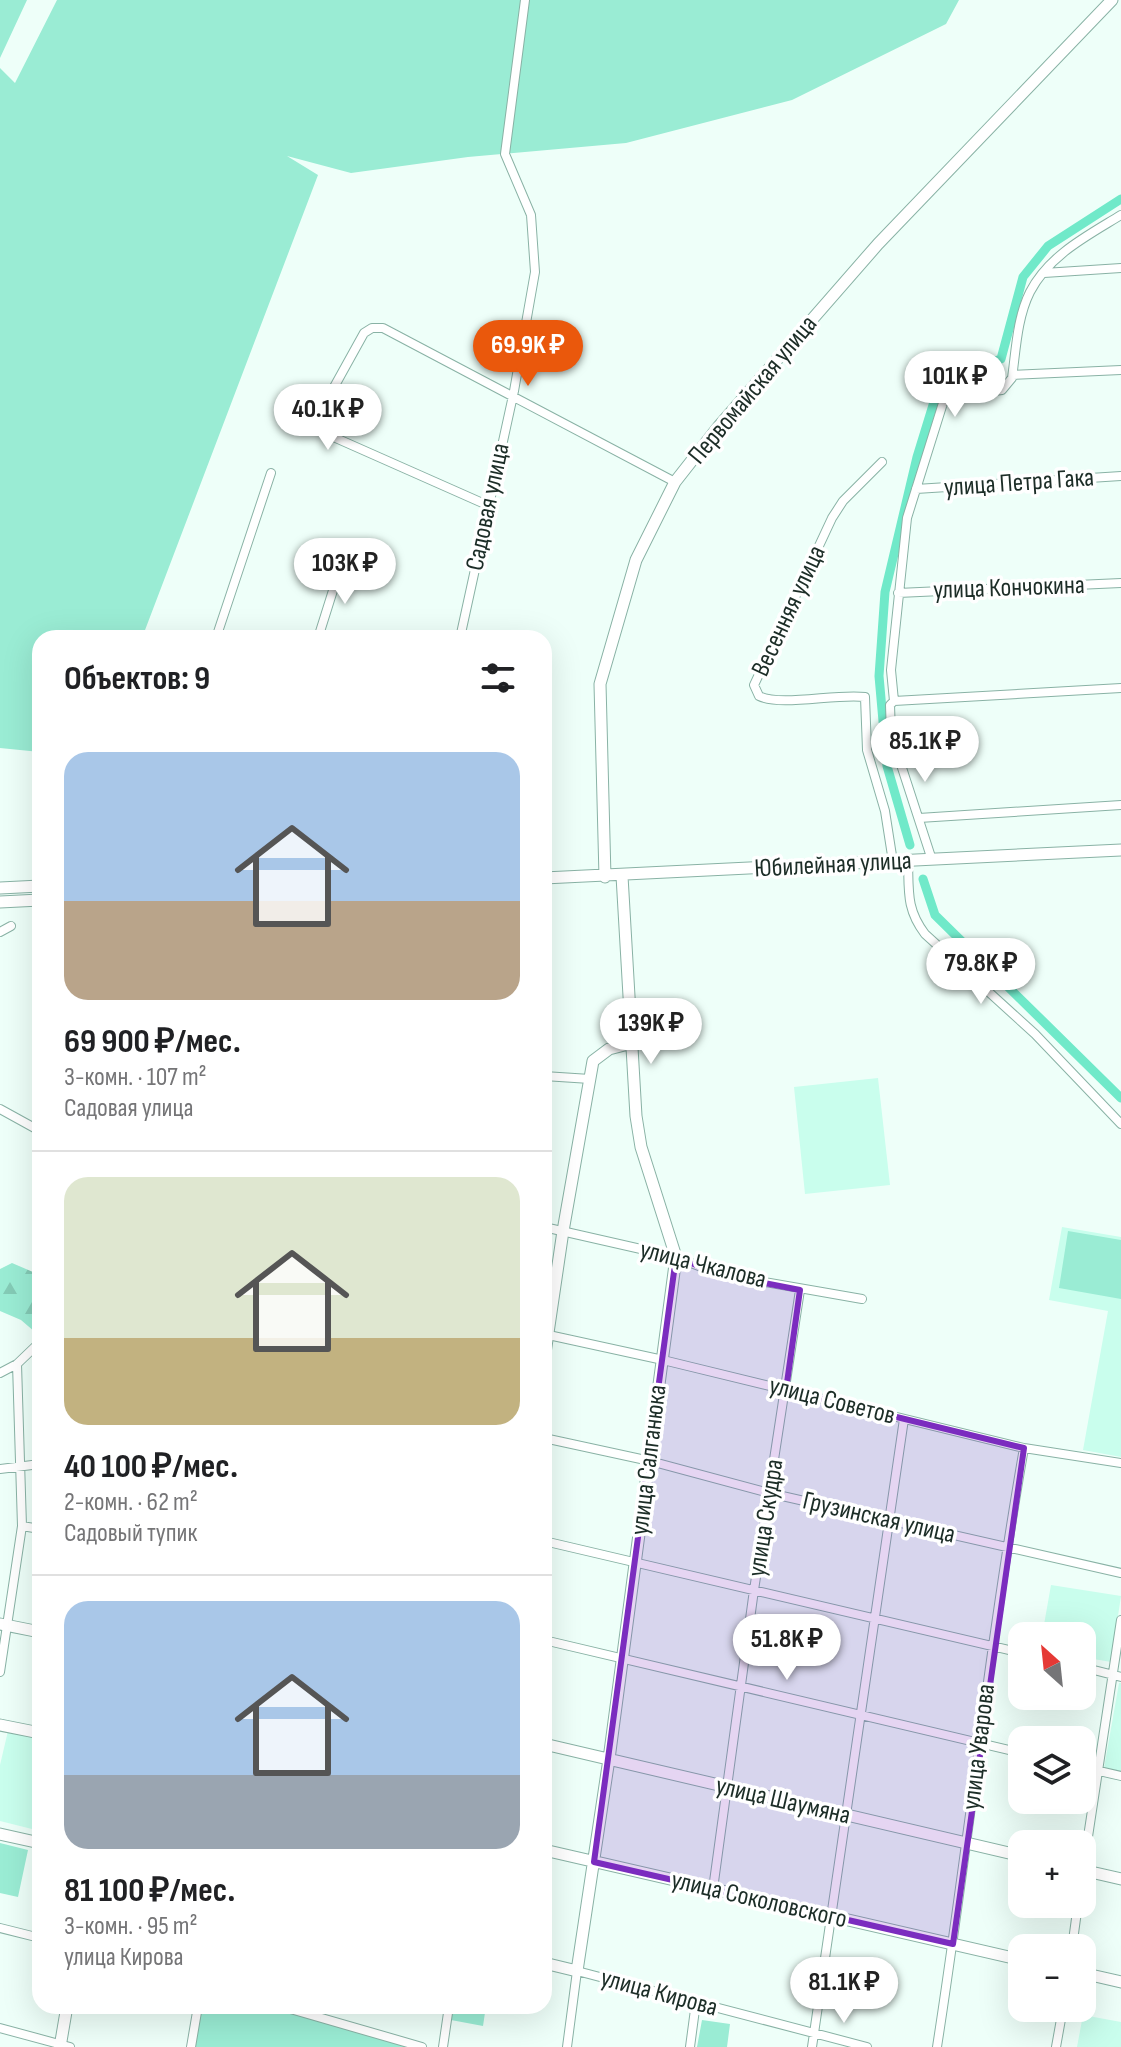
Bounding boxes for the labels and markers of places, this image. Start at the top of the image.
pin: 69.9K ₽ [454,320,602,388]
pin: 101K ₽ [890,351,1020,419]
pin: 40.1K ₽ [254,384,402,452]
pin: 103K ₽ [280,538,410,606]
pin: 85.1K ₽ [851,716,999,784]
pin: 79.8K ₽ [907,938,1055,1006]
pin: 139K ₽ [586,998,716,1066]
pin: 51.8K ₽ [713,1614,861,1682]
pin: 81.1K ₽ [770,1957,918,2025]

